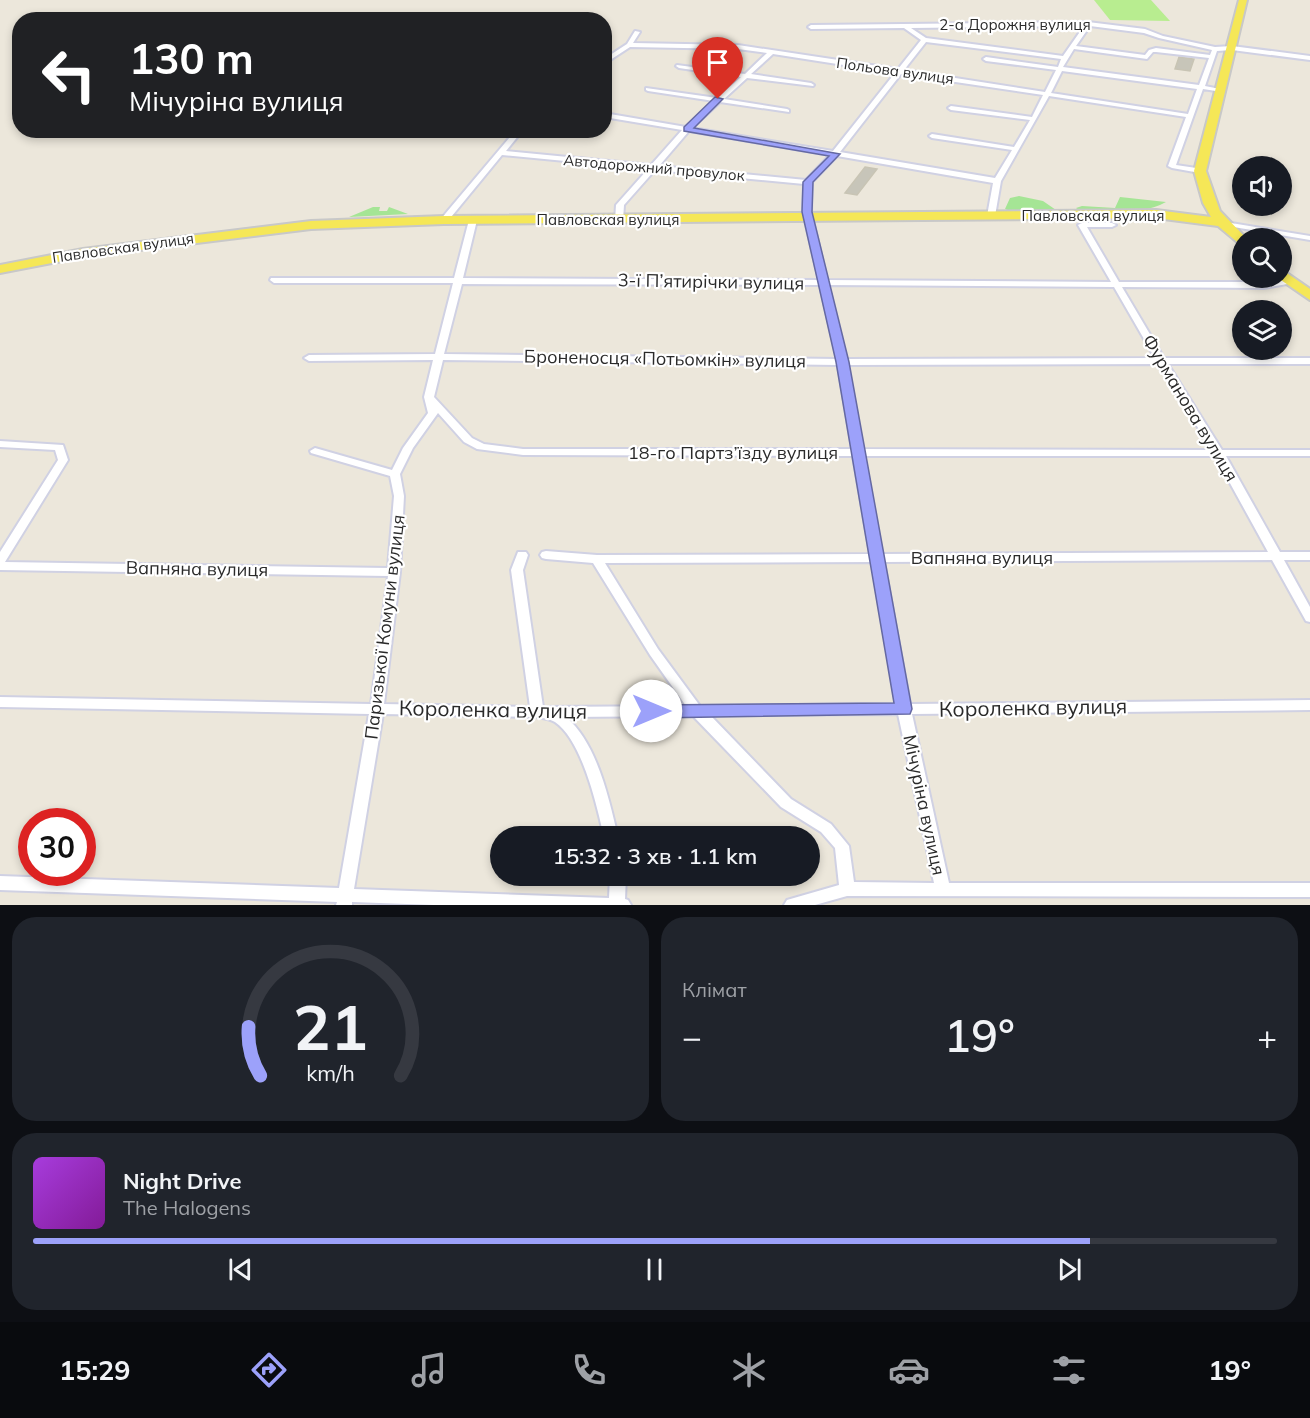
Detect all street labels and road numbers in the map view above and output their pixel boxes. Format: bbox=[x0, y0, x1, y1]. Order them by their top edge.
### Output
street label: 2-а Дорожня вулиця bbox=[939, 15, 1091, 34]
street label: Польова вулиця bbox=[835, 53, 955, 88]
street label: Автодорожний провулок bbox=[563, 150, 746, 185]
street label: Павловская вулиця bbox=[1022, 206, 1165, 225]
street label: Павловская вулиця bbox=[537, 210, 680, 229]
street label: Павловская вулиця bbox=[51, 228, 195, 267]
street label: 3-ї П’ятирічки вулиця bbox=[618, 268, 804, 295]
street label: Фурманова вулиця bbox=[1137, 330, 1243, 486]
street label: Броненосця «Потьомкін» вулиця bbox=[524, 345, 806, 372]
street label: 18-го Партз’їзду вулиця bbox=[628, 441, 838, 464]
street label: Паризької Комуни вулиця bbox=[359, 513, 410, 741]
street label: Вапняна вулиця bbox=[911, 546, 1053, 569]
street label: Вапняна вулиця bbox=[126, 556, 268, 581]
street label: Короленка вулиця bbox=[939, 692, 1127, 722]
street label: Короленка вулиця bbox=[399, 694, 587, 724]
street label: Мічуріна вулиця bbox=[898, 733, 951, 877]

